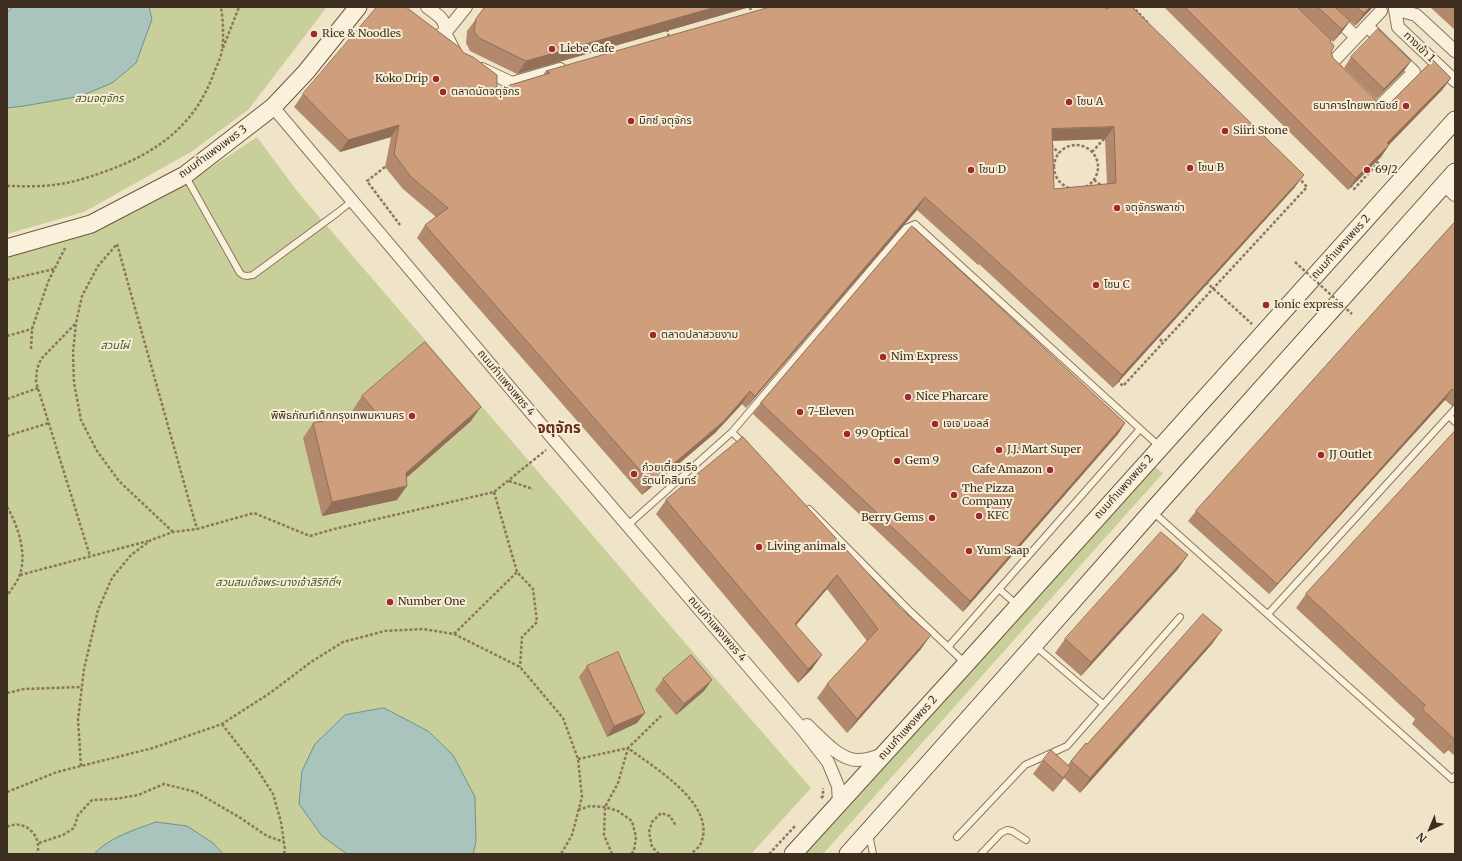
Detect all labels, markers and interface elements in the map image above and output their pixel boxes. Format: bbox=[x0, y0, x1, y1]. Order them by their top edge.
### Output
place label: Rice & Noodles bbox=[322, 27, 401, 41]
marker: Rice & Noodles bbox=[309, 29, 319, 39]
street label: ทางเข้า 1 bbox=[1401, 29, 1437, 65]
place label: Liebe Cafe bbox=[560, 42, 614, 56]
marker: Liebe Cafe bbox=[547, 44, 557, 54]
place label: Koko Drip bbox=[375, 72, 428, 86]
marker: Koko Drip bbox=[431, 74, 441, 84]
place label: ตลาดนัดจตุจักร bbox=[451, 85, 520, 99]
marker: ตลาดนัดจตุจักร bbox=[438, 87, 448, 97]
park label: สวนจตุจักร bbox=[74, 92, 124, 106]
place label: โซน A bbox=[1077, 95, 1103, 109]
marker: โซน A bbox=[1064, 97, 1074, 107]
place label: ธนาคารไทยพาณิชย์ bbox=[1313, 99, 1398, 113]
marker: ธนาคารไทยพาณิชย์ bbox=[1401, 101, 1411, 111]
place label: มิกซ์ จตุจักร bbox=[639, 114, 692, 128]
marker: มิกซ์ จตุจักร bbox=[626, 116, 636, 126]
street label: ถนนกำแพงเพชร 3 bbox=[176, 123, 250, 181]
place label: Siiri Stone bbox=[1233, 124, 1288, 138]
marker: Siiri Stone bbox=[1220, 126, 1230, 136]
place label: โซน B bbox=[1198, 161, 1224, 175]
place label: โซน D bbox=[979, 163, 1006, 177]
marker: โซน B bbox=[1185, 163, 1195, 173]
place label: 69/2 bbox=[1375, 163, 1398, 177]
marker: โซน D bbox=[966, 165, 976, 175]
marker: 69/2 bbox=[1362, 165, 1372, 175]
place label: จตุจักรพลาซ่า bbox=[1125, 201, 1185, 215]
marker: จตุจักรพลาซ่า bbox=[1112, 203, 1122, 213]
street label: ถนนกำแพงเพชร 2 bbox=[1309, 212, 1373, 282]
place label: โซน C bbox=[1104, 278, 1130, 292]
marker: โซน C bbox=[1091, 280, 1101, 290]
place label: Ionic express bbox=[1274, 298, 1344, 312]
marker: Ionic express bbox=[1261, 300, 1271, 310]
place label: ตลาดปลาสวยงาม bbox=[661, 328, 738, 342]
marker: ตลาดปลาสวยงาม bbox=[648, 330, 658, 340]
park label: สวนไผ่ bbox=[101, 339, 129, 353]
street label: ถนนกำแพงเพชร 4 bbox=[475, 347, 537, 419]
place label: Nim Express bbox=[891, 350, 958, 364]
marker: Nim Express bbox=[878, 352, 888, 362]
place label: Nice Pharcare bbox=[916, 390, 988, 404]
marker: Nice Pharcare bbox=[903, 392, 913, 402]
place label: 7-Eleven bbox=[808, 405, 854, 419]
marker: 7-Eleven bbox=[795, 407, 805, 417]
place label: พิพิธภัณฑ์เด็กกรุงเทพมหานคร bbox=[271, 409, 404, 423]
marker: พิพิธภัณฑ์เด็กกรุงเทพมหานคร bbox=[407, 411, 417, 421]
place label: เจเจ มอลล์ bbox=[943, 417, 989, 431]
marker: เจเจ มอลล์ bbox=[930, 419, 940, 429]
district label: จตุจักร bbox=[537, 420, 581, 438]
place label: 99 Optical bbox=[855, 427, 909, 441]
marker: 99 Optical bbox=[842, 429, 852, 439]
place label: J.J. Mart Super bbox=[1007, 443, 1081, 457]
marker: J.J. Mart Super bbox=[994, 445, 1004, 455]
place label: JJ Outlet bbox=[1329, 448, 1372, 462]
marker: JJ Outlet bbox=[1316, 450, 1326, 460]
street label: ถนนกำแพงเพชร 2 bbox=[1092, 452, 1156, 522]
place label: Gem 9 bbox=[905, 454, 939, 468]
marker: Gem 9 bbox=[892, 456, 902, 466]
place label: ก๋วยเตี๋ยวเรือ รัตนโกสินทร์ bbox=[642, 461, 697, 487]
place label: Cafe Amazon bbox=[972, 463, 1042, 477]
marker: Cafe Amazon bbox=[1045, 465, 1055, 475]
marker: ก๋วยเตี๋ยวเรือ รัตนโกสินทร์ bbox=[629, 469, 639, 479]
place label: The Pizza Company bbox=[962, 482, 1014, 508]
marker: The Pizza Company bbox=[949, 490, 959, 500]
place label: KFC bbox=[987, 509, 1009, 523]
place label: Berry Gems bbox=[861, 511, 924, 525]
marker: KFC bbox=[974, 511, 984, 521]
marker: Berry Gems bbox=[927, 513, 937, 523]
place label: Living animals bbox=[767, 540, 846, 554]
marker: Living animals bbox=[754, 542, 764, 552]
place label: Yum Saap bbox=[977, 544, 1029, 558]
marker: Yum Saap bbox=[964, 546, 974, 556]
park label: สวนสมเด็จพระนางเจ้าสิริกิติ์ฯ bbox=[215, 576, 341, 590]
street label: ถนนกำแพงเพชร 4 bbox=[685, 594, 749, 664]
place label: Number One bbox=[398, 595, 465, 609]
marker: Number One bbox=[385, 597, 395, 607]
street label: ถนนกำแพงเพชร 2 bbox=[876, 693, 940, 763]
north arrow bbox=[1410, 809, 1450, 849]
text: N bbox=[1414, 830, 1430, 846]

